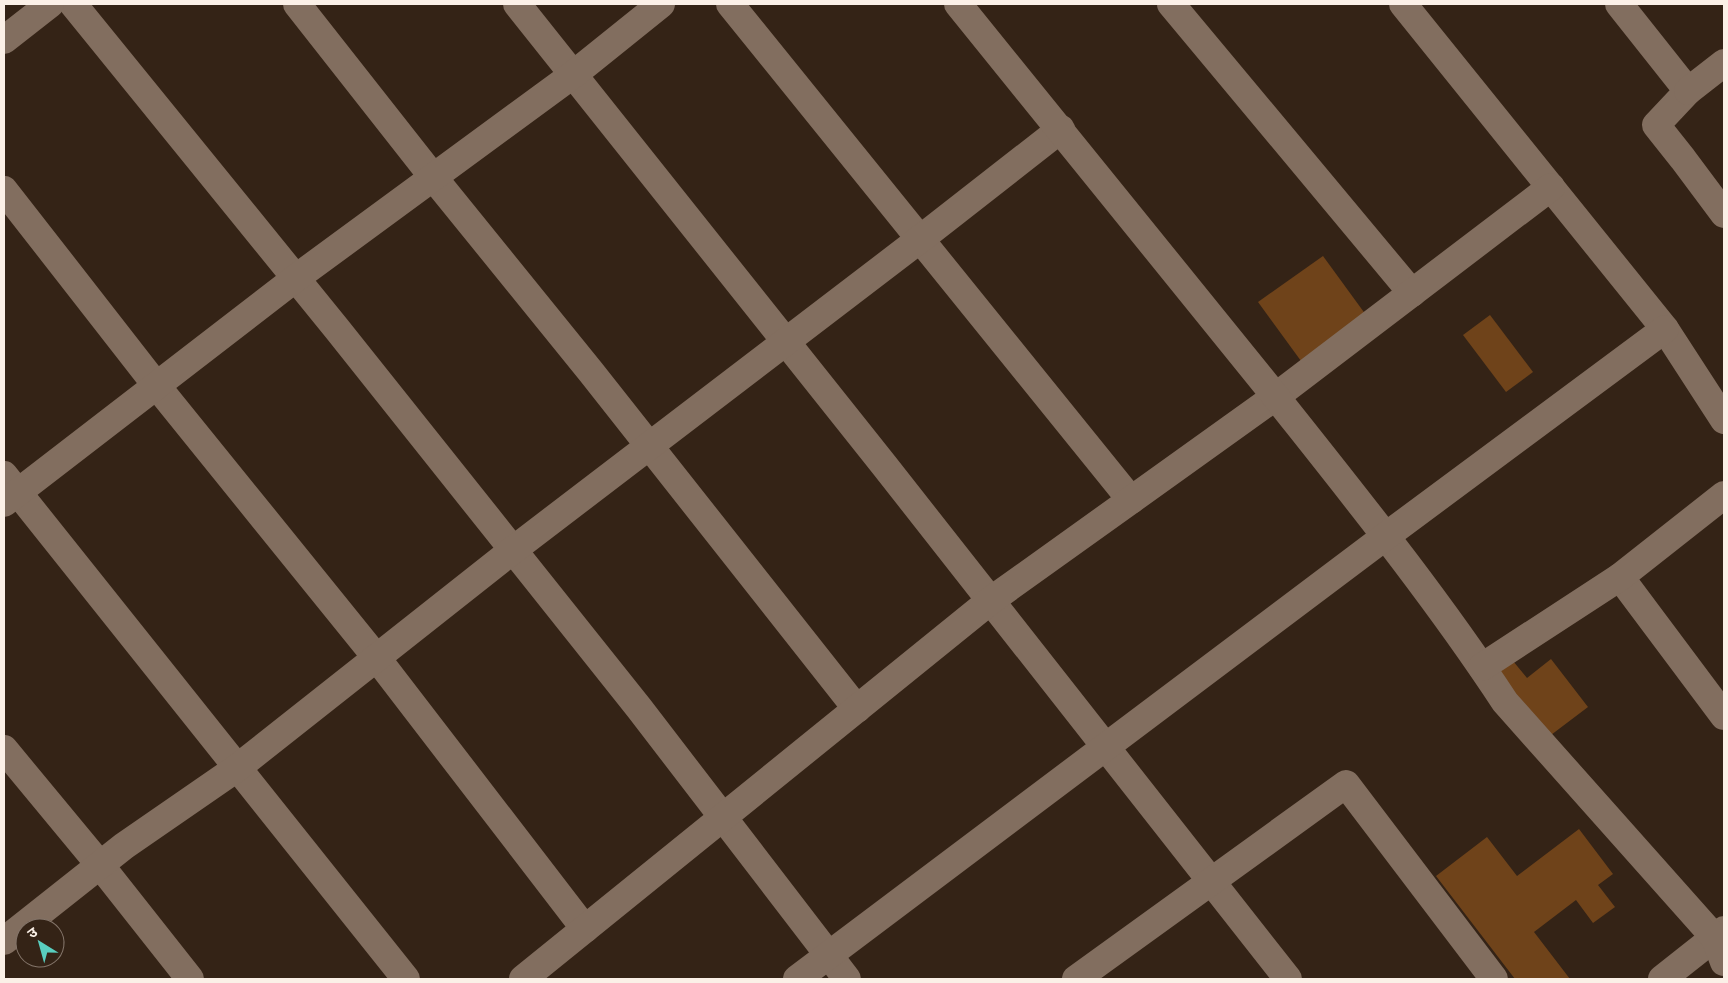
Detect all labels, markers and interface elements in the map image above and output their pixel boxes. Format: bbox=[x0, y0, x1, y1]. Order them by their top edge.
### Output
north arrow bbox=[15, 918, 65, 968]
text: उ bbox=[24, 923, 42, 942]

